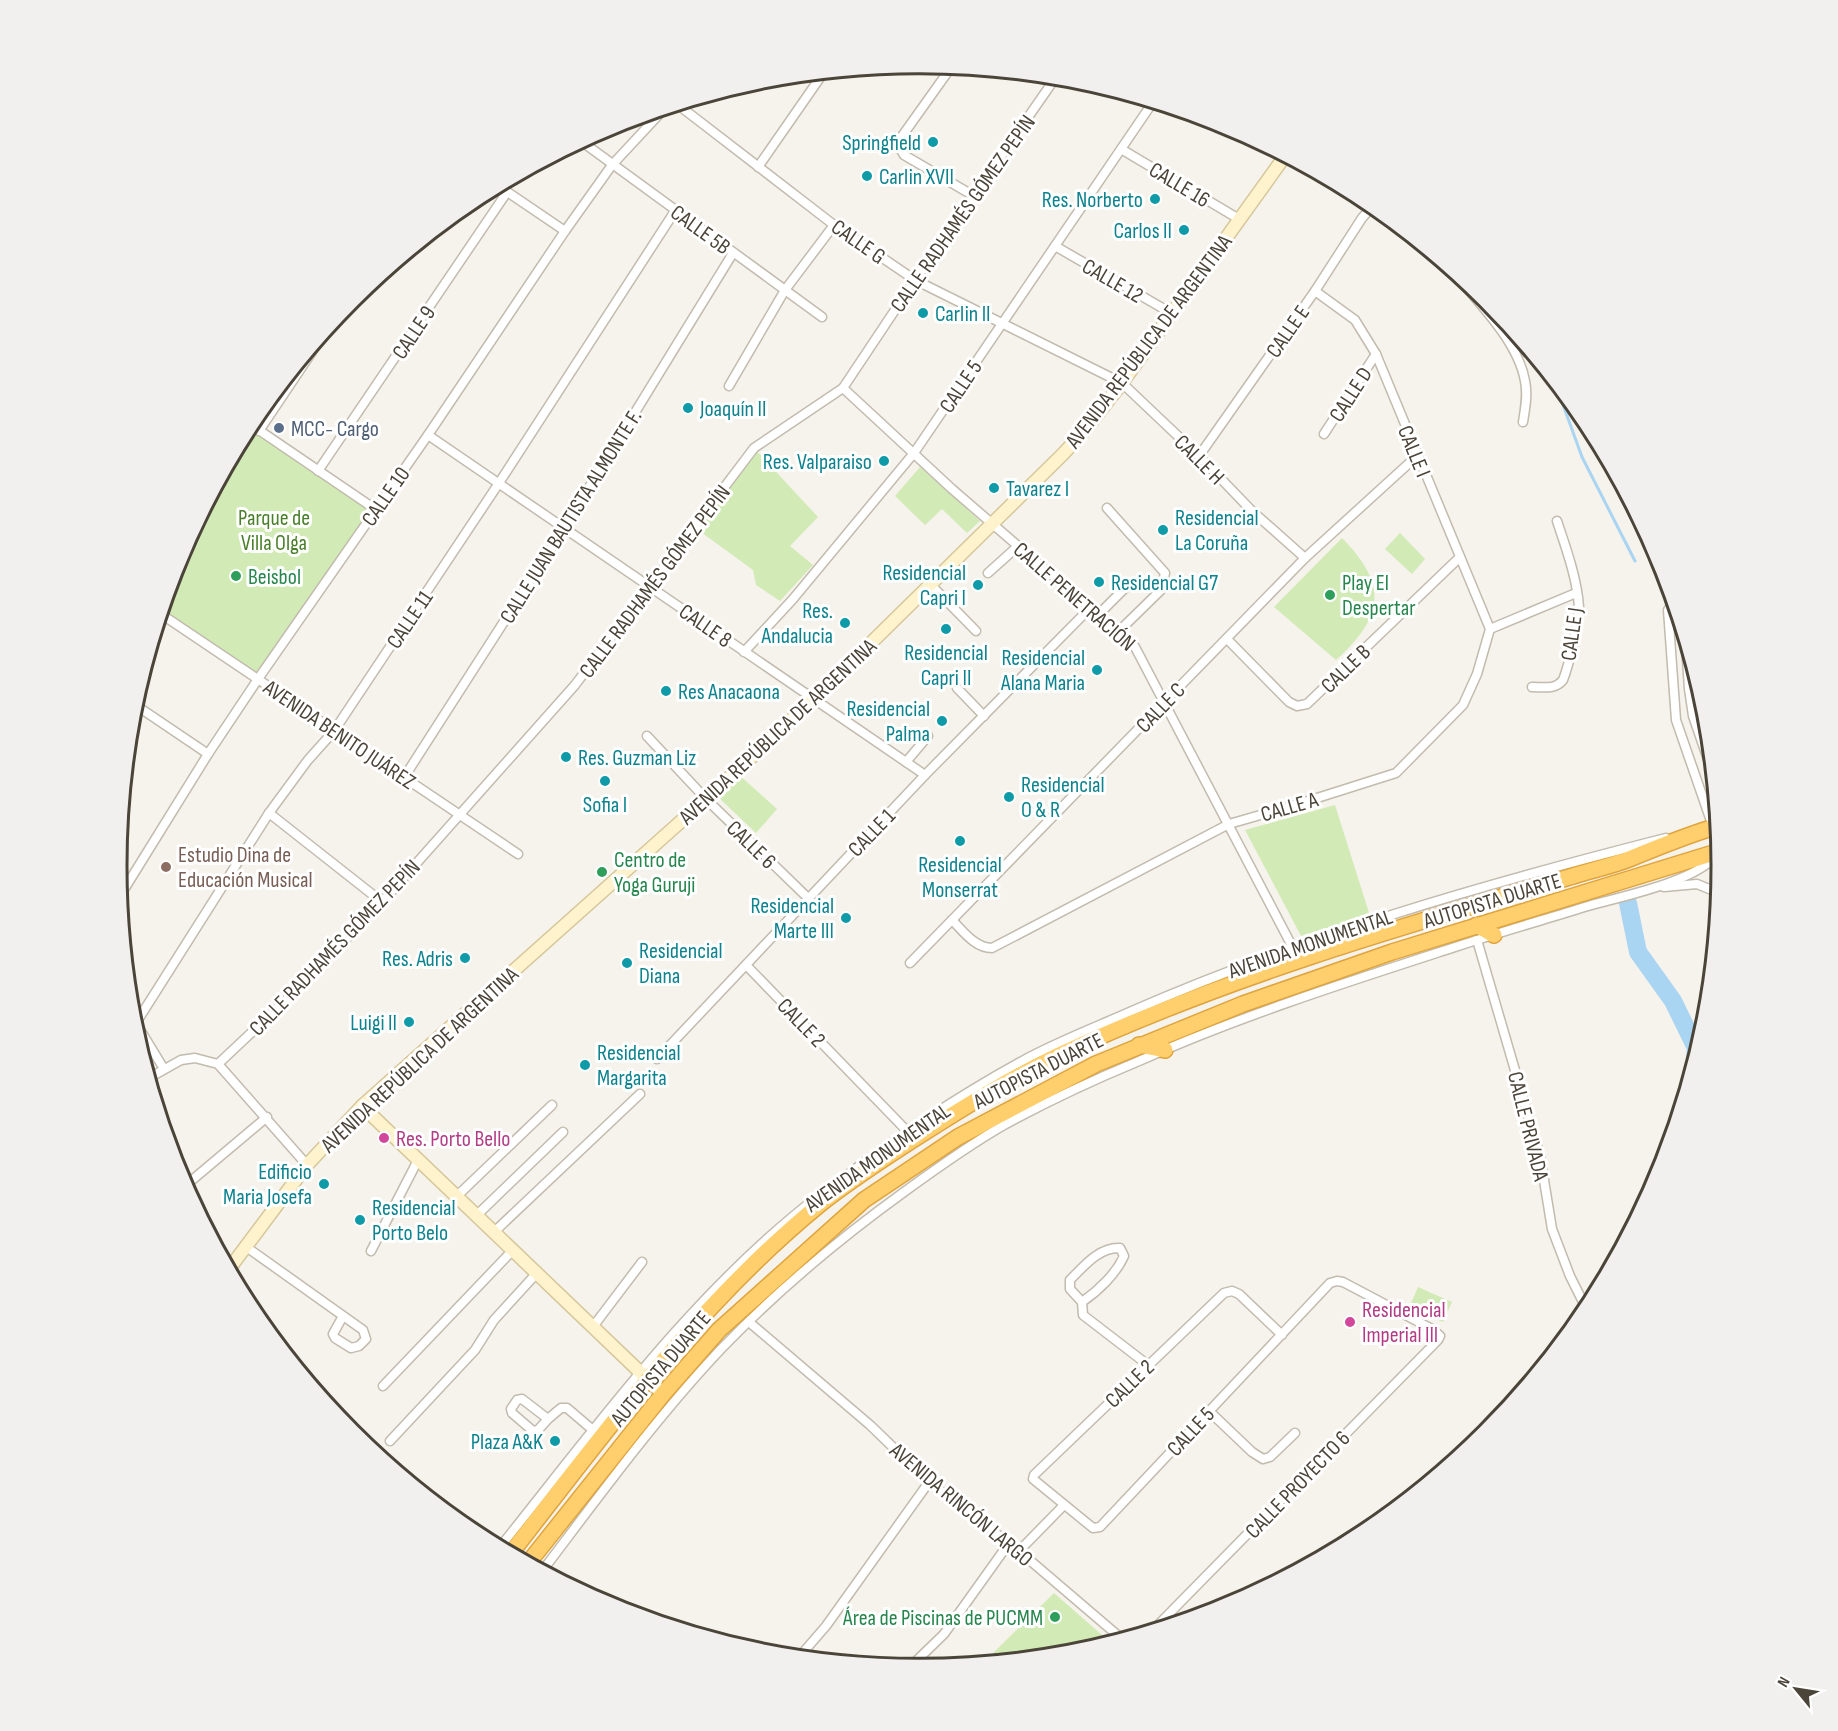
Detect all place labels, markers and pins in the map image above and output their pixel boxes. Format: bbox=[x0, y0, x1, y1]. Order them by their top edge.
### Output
place label: Springfield bbox=[842, 130, 921, 157]
marker: Springfield bbox=[926, 135, 940, 149]
place label: Carlin XVII bbox=[879, 164, 954, 191]
marker: Carlin XVII bbox=[860, 169, 874, 183]
place label: Res. Norberto bbox=[1042, 187, 1143, 214]
marker: Res. Norberto bbox=[1148, 192, 1162, 206]
place label: Carlos II bbox=[1113, 218, 1172, 245]
marker: Carlos II bbox=[1177, 223, 1191, 237]
place label: Carlin II bbox=[935, 301, 991, 328]
marker: Carlin II bbox=[916, 306, 930, 320]
place label: Joaquín II bbox=[699, 396, 766, 423]
marker: Joaquín II bbox=[681, 401, 695, 415]
place label: MCC- Cargo bbox=[291, 416, 379, 443]
marker: MCC- Cargo bbox=[272, 421, 286, 435]
place label: Res. Valparaiso bbox=[763, 449, 872, 476]
marker: Res. Valparaiso bbox=[877, 454, 891, 468]
place label: Tavarez I bbox=[1006, 476, 1069, 503]
marker: Tavarez I bbox=[987, 481, 1001, 495]
place label: Residencial La Coruña bbox=[1175, 505, 1259, 557]
marker: Residencial La Coruña bbox=[1156, 523, 1170, 537]
place label: Residencial Capri I bbox=[882, 560, 966, 612]
place label: Beisbol bbox=[248, 564, 301, 591]
marker: Beisbol bbox=[229, 569, 243, 583]
place label: Residencial G7 bbox=[1111, 570, 1218, 597]
place label: Play El Despertar bbox=[1342, 570, 1415, 622]
marker: Residencial G7 bbox=[1092, 575, 1106, 589]
marker: Residencial Capri I bbox=[971, 578, 985, 592]
marker: Play El Despertar bbox=[1323, 588, 1337, 602]
place label: Res. Andalucia bbox=[760, 598, 833, 650]
marker: Res. Andalucia bbox=[838, 616, 852, 630]
marker: Residencial Capri II bbox=[939, 622, 953, 636]
place label: Residencial Capri II bbox=[904, 640, 988, 692]
place label: Residencial Alana Maria bbox=[1000, 645, 1085, 697]
marker: Residencial Alana Maria bbox=[1090, 663, 1104, 677]
place label: Res Anacaona bbox=[678, 679, 780, 706]
marker: Res Anacaona bbox=[659, 684, 673, 698]
place label: Residencial Palma bbox=[846, 696, 930, 748]
marker: Residencial Palma bbox=[935, 714, 949, 728]
place label: Res. Guzman Liz bbox=[578, 745, 696, 772]
marker: Res. Guzman Liz bbox=[559, 750, 573, 764]
place label: Residencial O & R bbox=[1021, 772, 1105, 824]
marker: Sofia I bbox=[598, 774, 612, 788]
marker: Residencial O & R bbox=[1002, 790, 1016, 804]
place label: Sofia I bbox=[583, 792, 627, 819]
marker: Residencial Monserrat bbox=[953, 834, 967, 848]
place label: Estudio Dina de Educación Musical bbox=[178, 842, 313, 894]
place label: Centro de Yoga Guruji bbox=[614, 847, 695, 899]
place label: Residencial Monserrat bbox=[918, 852, 1002, 904]
marker: Estudio Dina de Educación Musical bbox=[159, 860, 173, 874]
marker: Centro de Yoga Guruji bbox=[595, 865, 609, 879]
place label: Residencial Marte III bbox=[750, 893, 834, 945]
marker: Residencial Marte III bbox=[839, 911, 853, 925]
place label: Residencial Diana bbox=[639, 938, 723, 990]
place label: Res. Adris bbox=[382, 946, 453, 973]
marker: Res. Adris bbox=[458, 951, 472, 965]
marker: Residencial Diana bbox=[620, 956, 634, 970]
place label: Luigi II bbox=[350, 1010, 397, 1037]
marker: Luigi II bbox=[402, 1015, 416, 1029]
place label: Residencial Margarita bbox=[597, 1040, 681, 1092]
marker: Residencial Margarita bbox=[578, 1058, 592, 1072]
place label: Res. Porto Bello bbox=[396, 1126, 510, 1153]
marker: Res. Porto Bello bbox=[377, 1131, 391, 1145]
place label: Edificio Maria Josefa bbox=[223, 1159, 312, 1211]
marker: Edificio Maria Josefa bbox=[317, 1177, 331, 1191]
place label: Residencial Porto Belo bbox=[372, 1195, 456, 1247]
marker: Residencial Porto Belo bbox=[353, 1213, 367, 1227]
place label: Residencial Imperial III bbox=[1362, 1297, 1446, 1349]
marker: Residencial Imperial III bbox=[1343, 1315, 1357, 1329]
place label: Plaza A&K bbox=[471, 1429, 543, 1456]
marker: Plaza A&K bbox=[548, 1434, 562, 1448]
place label: Área de Piscinas de PUCMM bbox=[842, 1605, 1043, 1632]
marker: Área de Piscinas de PUCMM bbox=[1048, 1610, 1062, 1624]

